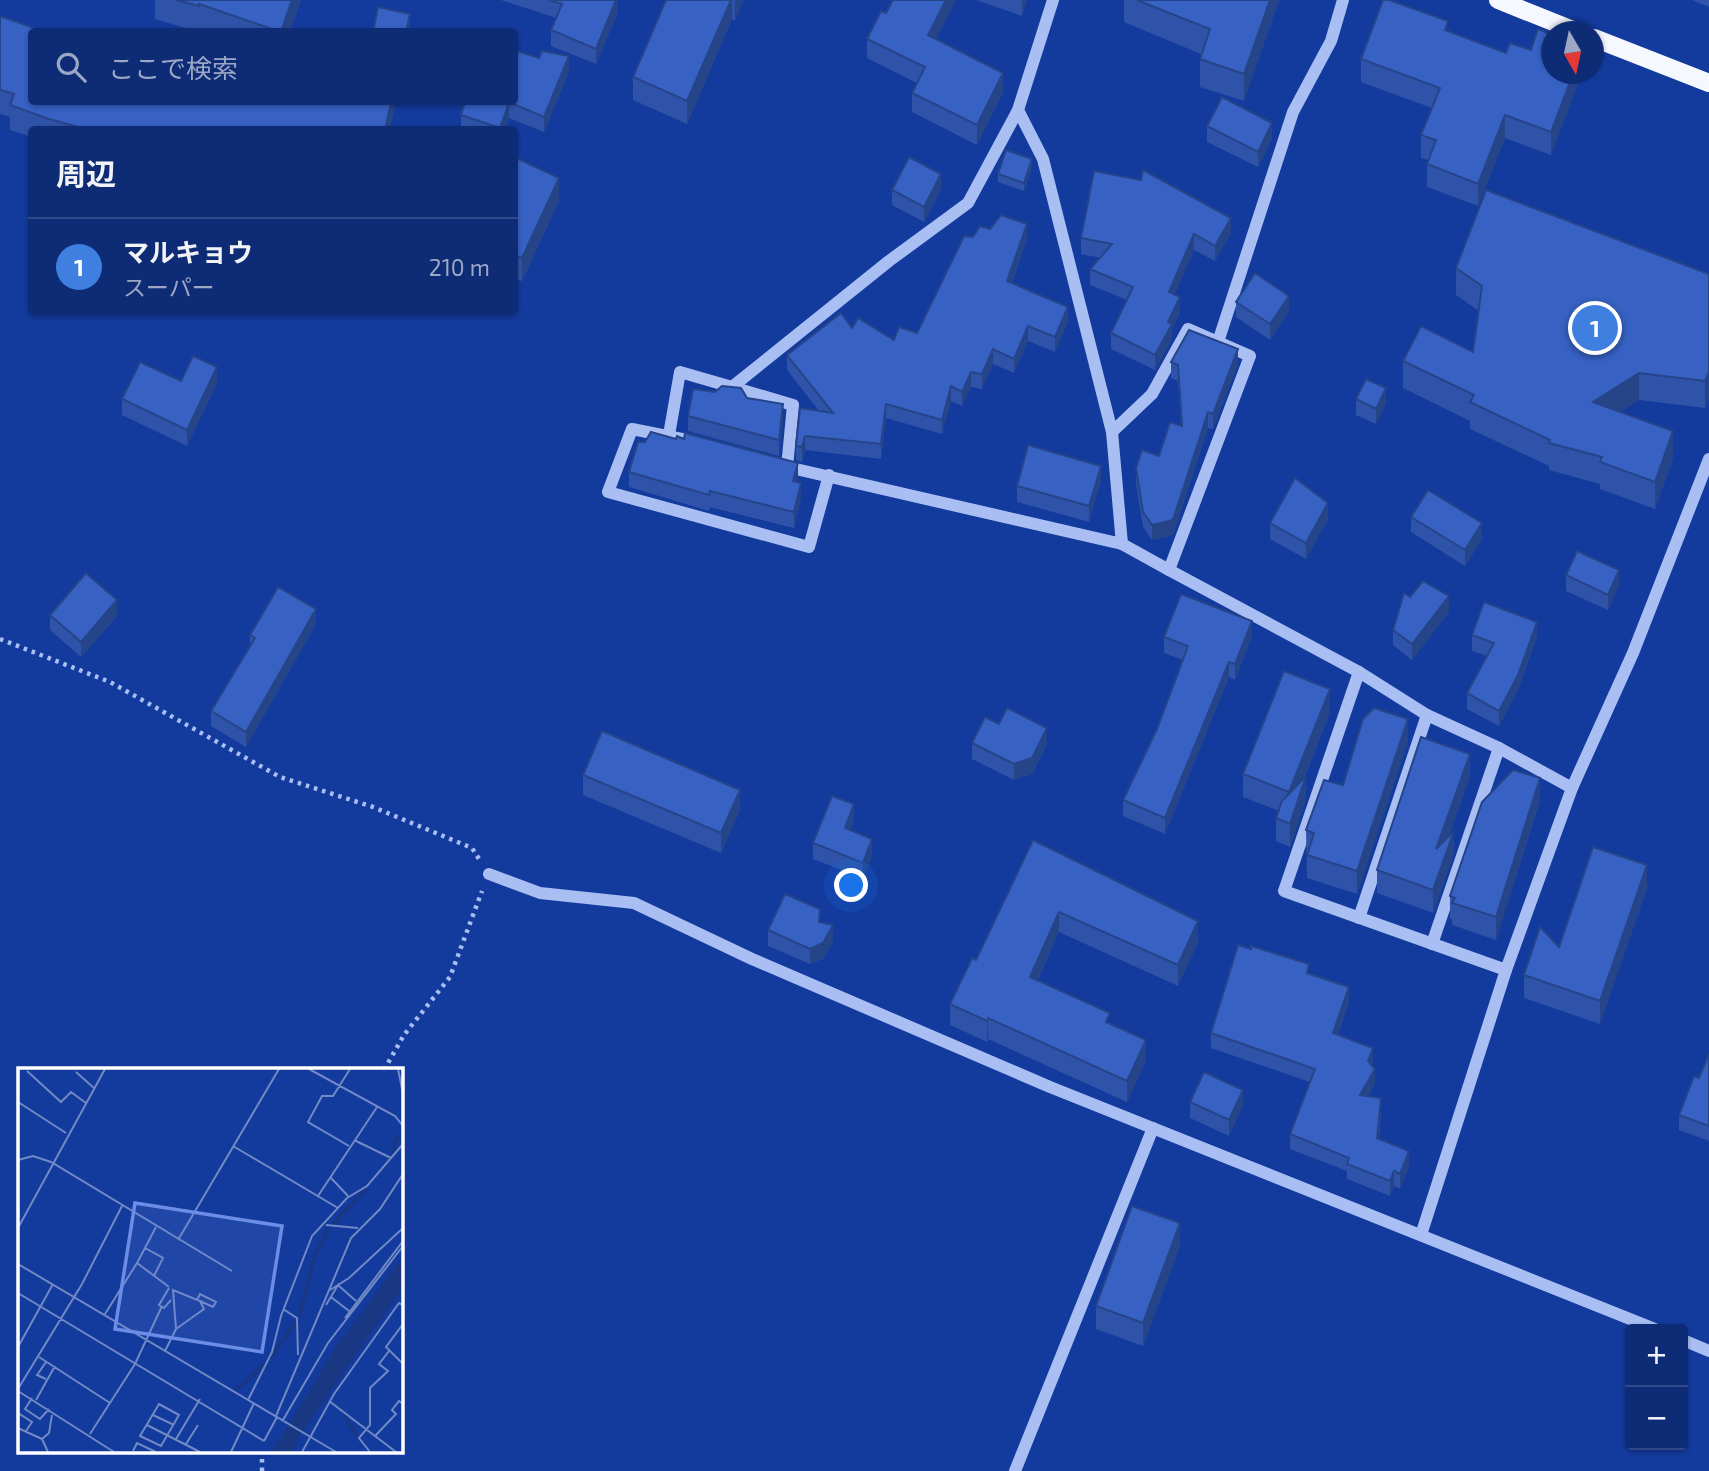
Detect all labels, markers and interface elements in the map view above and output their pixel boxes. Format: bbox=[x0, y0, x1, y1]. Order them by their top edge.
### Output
north arrow bbox=[1541, 21, 1604, 84]
search box bbox=[28, 28, 518, 105]
icon: search bbox=[52, 48, 90, 86]
text: ここで検索 bbox=[108, 52, 238, 83]
text: 周辺 bbox=[56, 155, 116, 191]
text: マルキョウ bbox=[123, 236, 253, 267]
text: 1 bbox=[74, 253, 84, 281]
text: 210 m bbox=[429, 253, 490, 281]
text: スーパー bbox=[123, 273, 215, 301]
pin: 1 bbox=[1572, 302, 1618, 354]
your location bbox=[834, 868, 868, 902]
inset map bbox=[18, 1068, 402, 1454]
map controls bbox=[1625, 1324, 1688, 1450]
button: + bbox=[1625, 1324, 1688, 1387]
button: − bbox=[1625, 1387, 1688, 1450]

